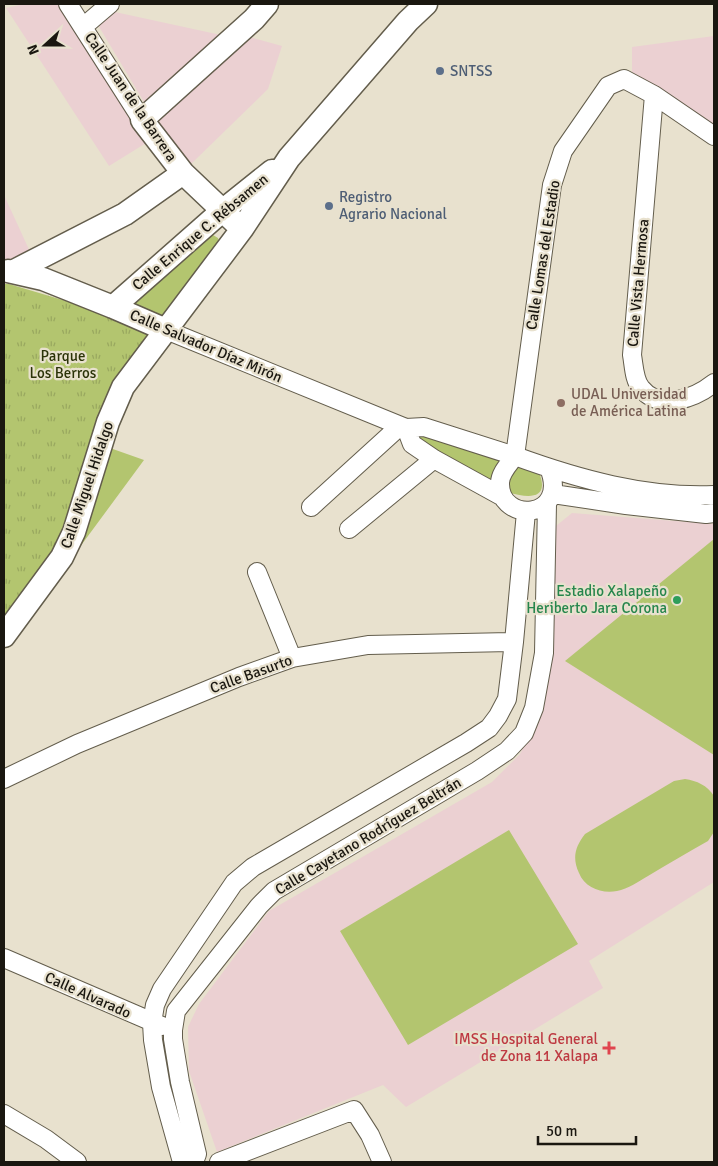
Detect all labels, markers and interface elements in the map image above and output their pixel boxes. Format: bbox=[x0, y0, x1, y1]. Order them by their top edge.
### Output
north arrow bbox=[20, 20, 70, 70]
street label: Calle Juan de la Barrera bbox=[81, 29, 181, 165]
text: N bbox=[24, 42, 43, 57]
place label: SNTSS bbox=[450, 62, 493, 80]
marker: SNTSS bbox=[434, 65, 446, 77]
street label: Calle Enrique C. Rébsamen bbox=[128, 170, 272, 294]
street label: Calle Lomas del Estadio bbox=[522, 179, 564, 331]
place label: Registro Agrario Nacional bbox=[339, 188, 447, 223]
marker: Registro Agrario Nacional bbox=[323, 200, 335, 212]
street label: Calle Vista Hermosa bbox=[623, 218, 653, 348]
street label: Calle Salvador Díaz Mirón bbox=[127, 306, 285, 386]
park label: Parque Los Berros bbox=[30, 347, 97, 382]
place label: UDAL Universidad de América Latina bbox=[571, 385, 687, 420]
marker: UDAL Universidad de América Latina bbox=[555, 397, 567, 409]
street label: Calle Miguel Hidalgo bbox=[57, 419, 117, 551]
place label: Estadio Xalapeño Heriberto Jara Corona bbox=[526, 582, 667, 617]
marker: Estadio Xalapeño Heriberto Jara Corona bbox=[671, 594, 683, 606]
street label: Calle Basurto bbox=[207, 651, 295, 697]
street label: Calle Cayetano Rodríguez Beltrán bbox=[272, 773, 464, 899]
street label: Calle Alvarado bbox=[42, 968, 134, 1022]
place label: IMSS Hospital General de Zona 11 Xalapa bbox=[454, 1030, 598, 1065]
marker: IMSS Hospital General de Zona 11 Xalapa bbox=[602, 1041, 616, 1055]
scale bar bbox=[538, 1114, 636, 1146]
text: 50 m bbox=[546, 1122, 577, 1140]

